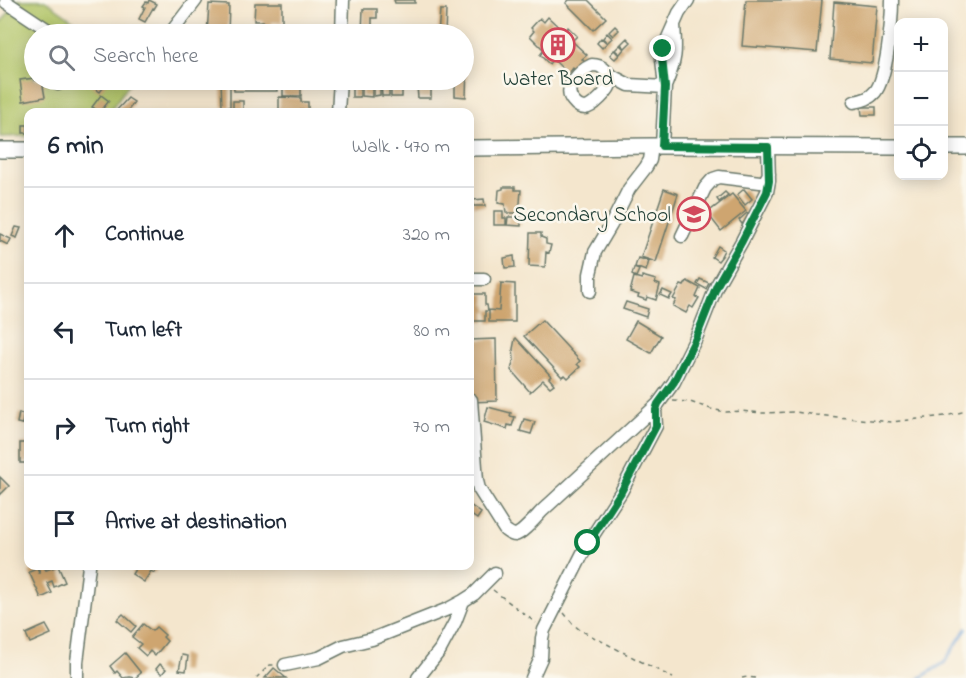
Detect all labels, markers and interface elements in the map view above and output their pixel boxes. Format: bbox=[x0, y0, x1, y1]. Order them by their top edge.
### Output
map controls bbox=[894, 18, 948, 180]
button: + bbox=[894, 18, 948, 72]
search box bbox=[24, 24, 474, 90]
building icon: Water Board bbox=[540, 27, 576, 63]
route end bbox=[649, 35, 675, 61]
icon: search bbox=[45, 41, 78, 74]
text: Search here bbox=[93, 41, 198, 73]
place label: Water Board bbox=[503, 65, 613, 95]
button: − bbox=[894, 72, 948, 126]
button: locate bbox=[894, 126, 948, 180]
text: 6 min bbox=[48, 128, 104, 166]
text: Walk · 470 m bbox=[352, 133, 450, 162]
school or university icon: Secondary School bbox=[676, 196, 712, 232]
place label: Secondary School bbox=[513, 201, 671, 233]
icon: ahead bbox=[48, 219, 81, 252]
text: Continue bbox=[105, 219, 184, 251]
text: 320 m bbox=[403, 221, 450, 250]
icon: left bbox=[48, 315, 81, 348]
text: Turn left bbox=[105, 315, 182, 347]
text: 80 m bbox=[413, 317, 450, 346]
icon: right bbox=[48, 411, 81, 444]
text: Turn right bbox=[105, 411, 190, 443]
text: 70 m bbox=[413, 413, 450, 442]
icon: arrive bbox=[48, 507, 81, 540]
text: Arrive at destination bbox=[105, 507, 287, 539]
route start bbox=[574, 529, 600, 555]

